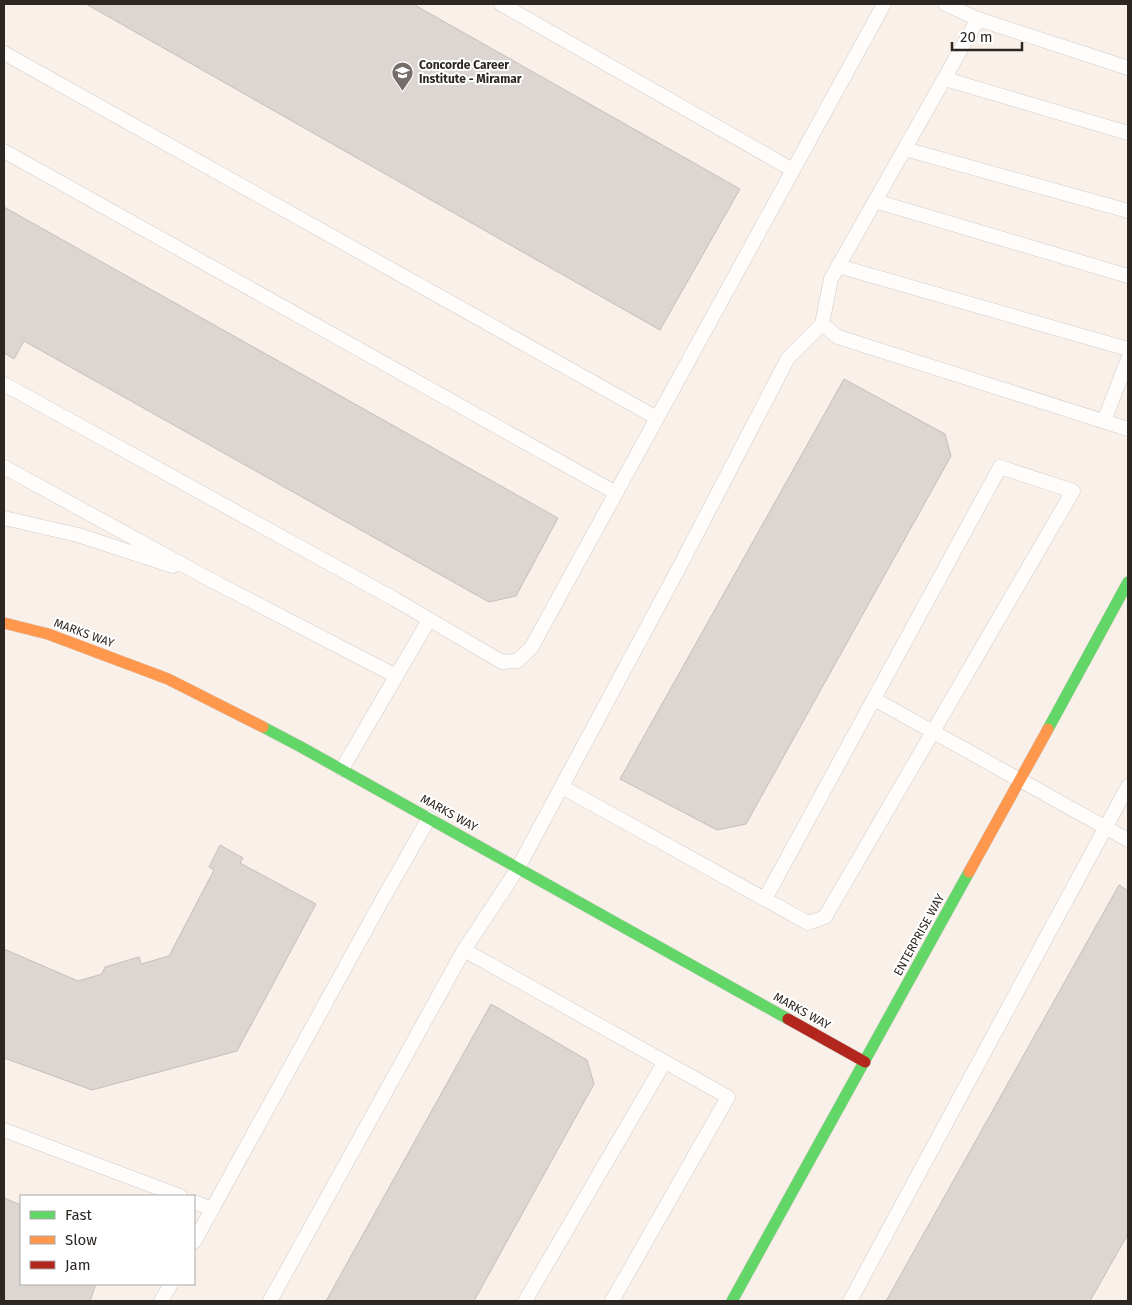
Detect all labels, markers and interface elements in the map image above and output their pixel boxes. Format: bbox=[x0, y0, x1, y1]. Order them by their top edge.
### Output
scale bar bbox=[952, 20, 1022, 52]
text: 20 m bbox=[960, 28, 993, 46]
place label: Concorde Career Institute - Miramar bbox=[419, 58, 522, 86]
school or university icon: Concorde Career Institute - Miramar bbox=[391, 60, 415, 91]
street label: MARKS WAY bbox=[52, 616, 116, 650]
street label: MARKS WAY bbox=[418, 792, 480, 835]
street label: ENTERPRISE WAY bbox=[891, 891, 947, 978]
street label: MARKS WAY bbox=[771, 990, 833, 1033]
legend bbox=[20, 1195, 195, 1285]
text: Fast bbox=[65, 1206, 92, 1224]
text: Slow bbox=[65, 1231, 97, 1249]
text: Jam bbox=[65, 1256, 91, 1274]

